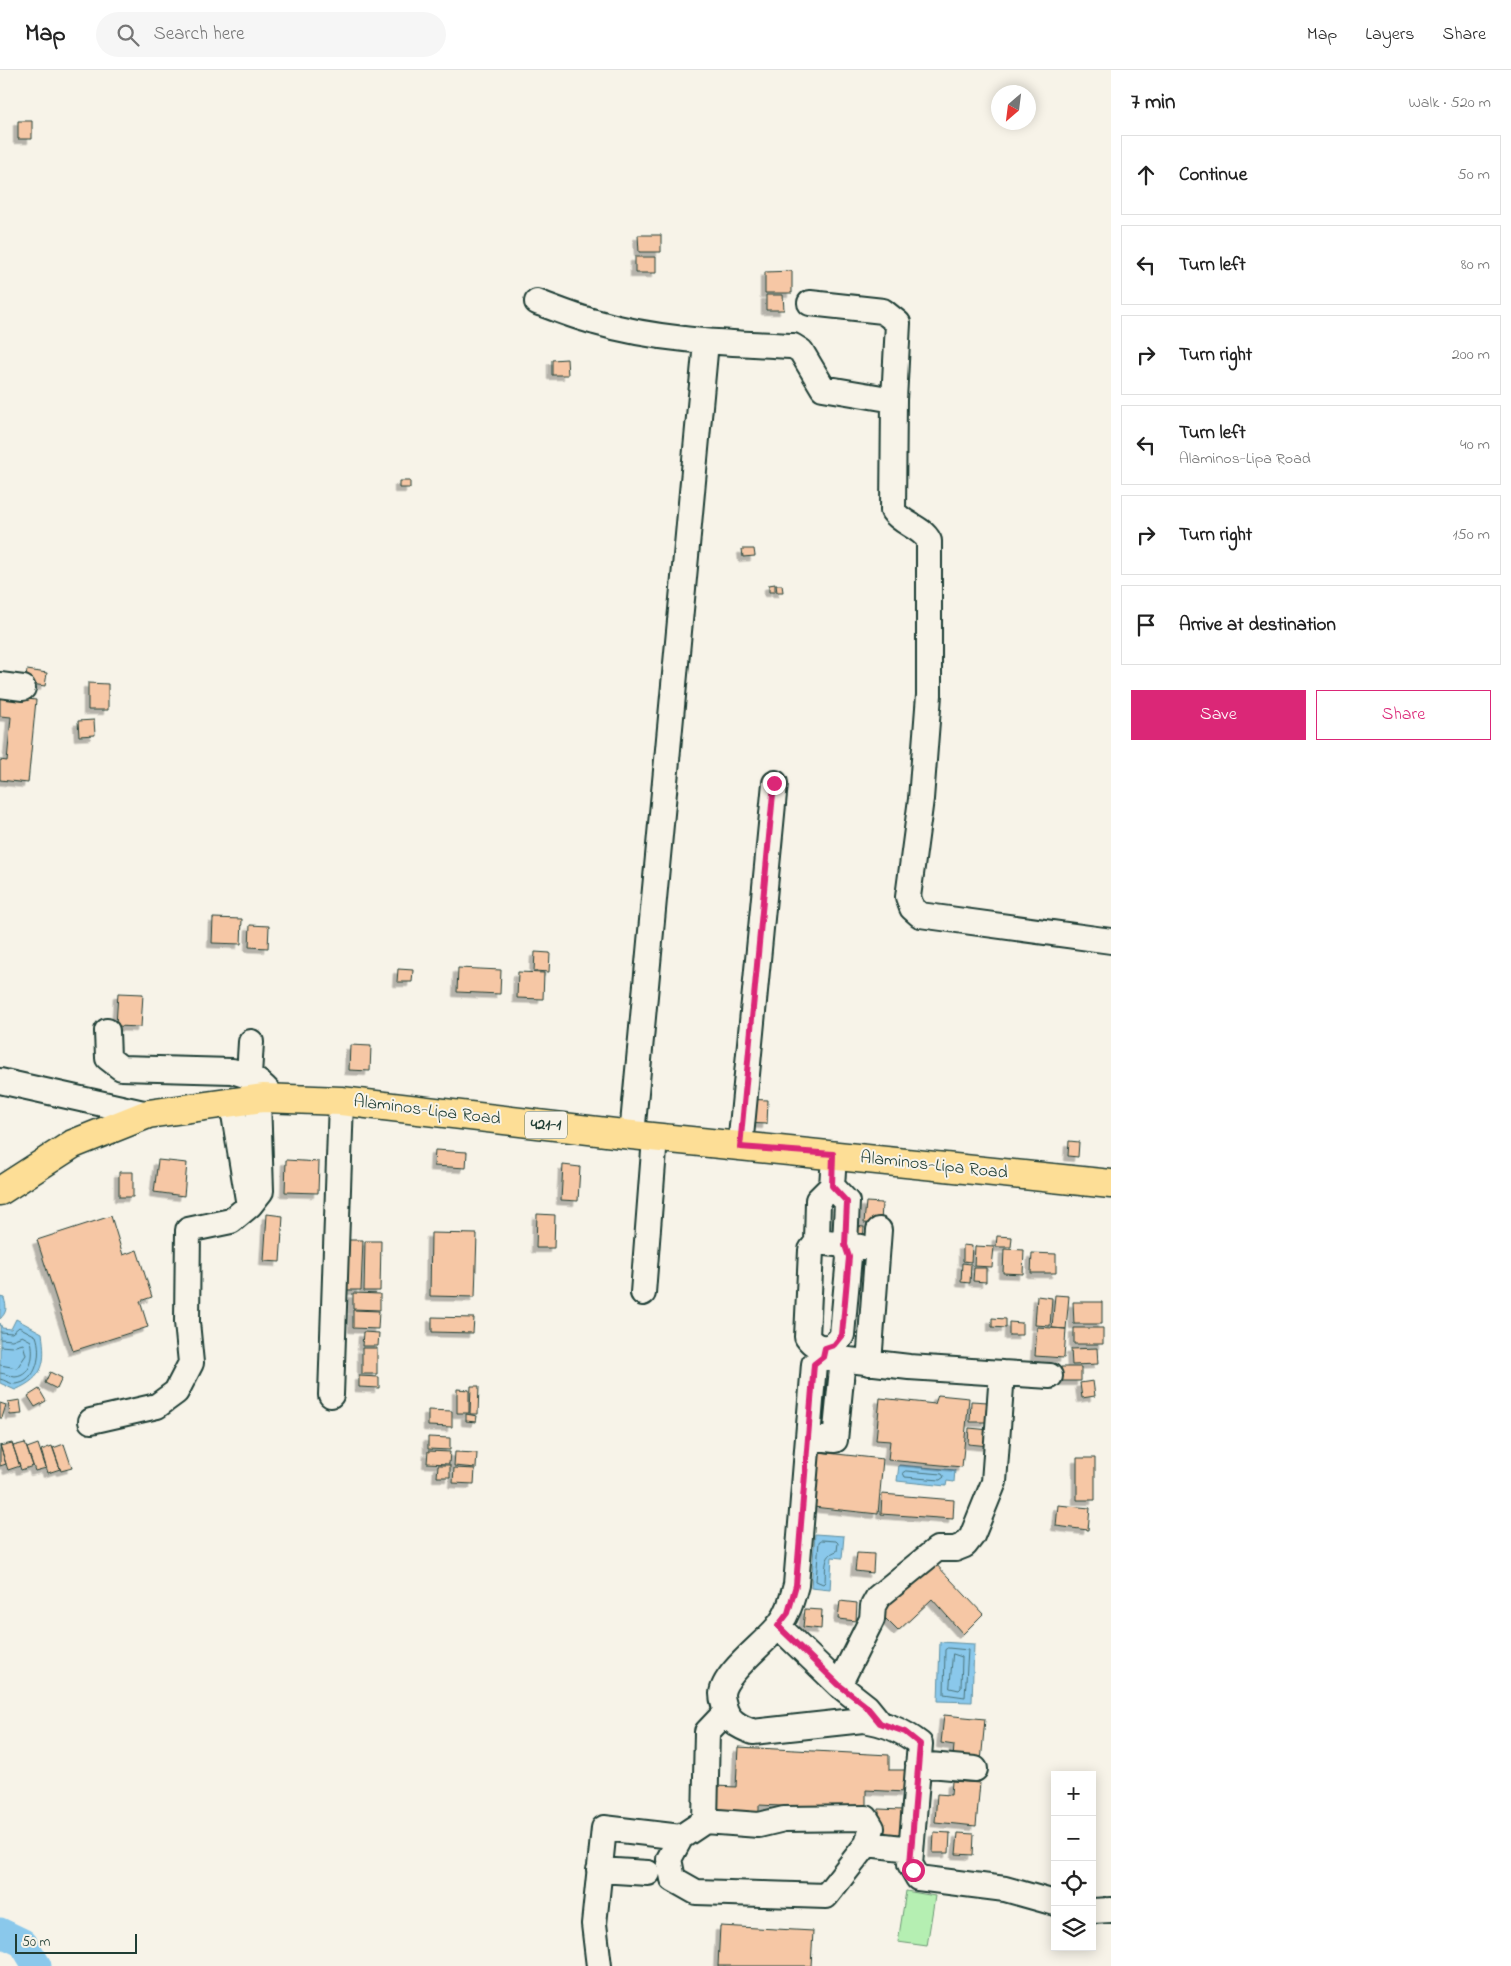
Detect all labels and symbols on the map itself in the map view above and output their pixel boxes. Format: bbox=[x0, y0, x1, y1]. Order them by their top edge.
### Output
north arrow bbox=[991, 85, 1036, 130]
route end bbox=[763, 772, 786, 795]
street label: Alaminos-Lipa Road bbox=[352, 1089, 502, 1133]
road number: 421-1 bbox=[525, 1112, 567, 1138]
street label: Alaminos-Lipa Road bbox=[859, 1145, 1009, 1187]
route start bbox=[902, 1859, 925, 1882]
scale bar bbox=[15, 1931, 138, 1954]

